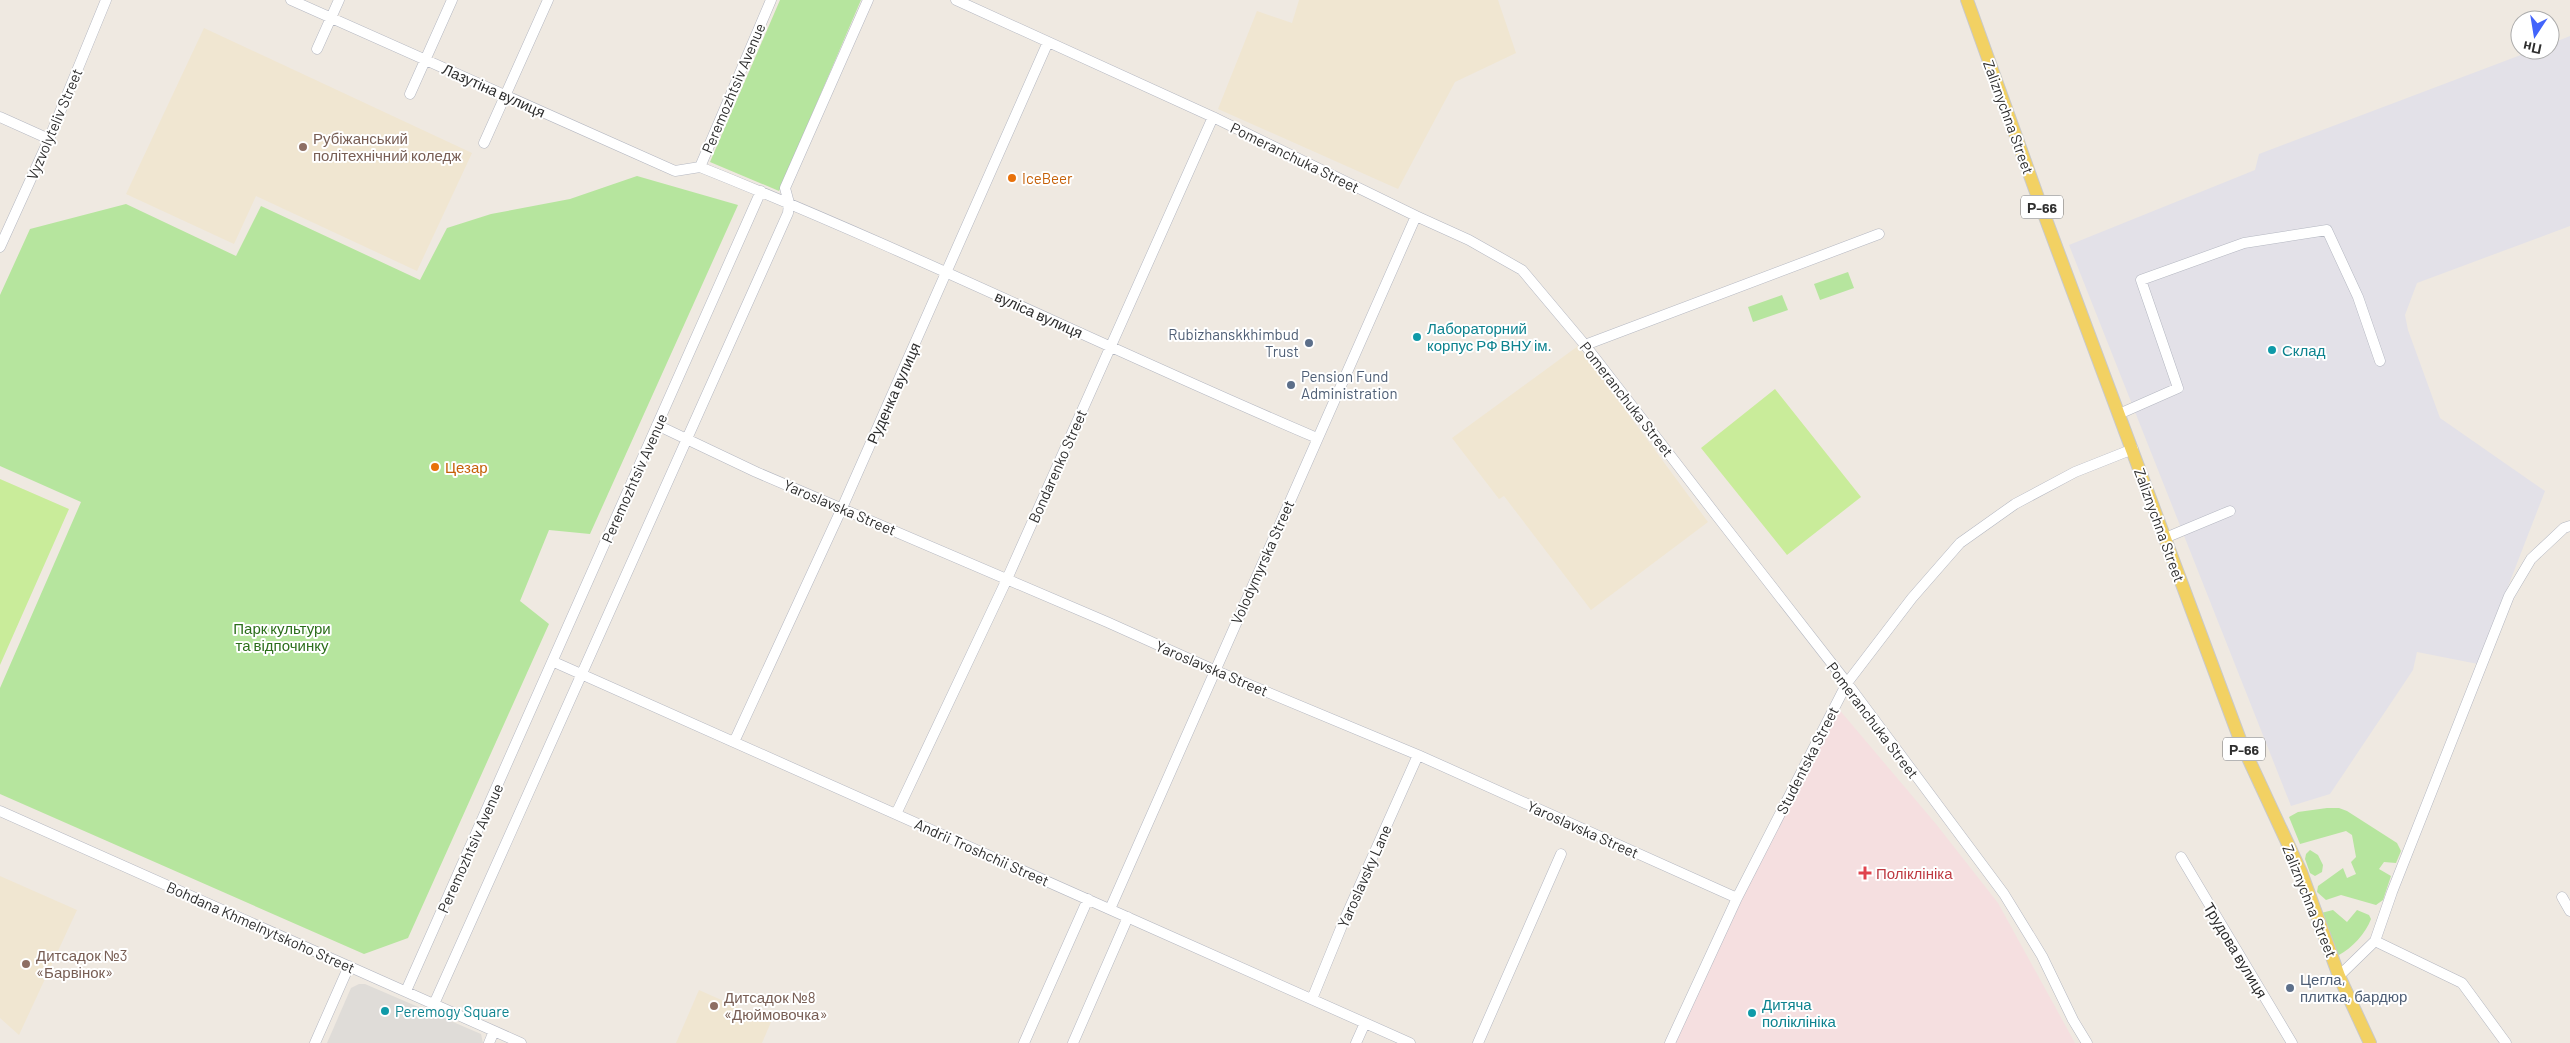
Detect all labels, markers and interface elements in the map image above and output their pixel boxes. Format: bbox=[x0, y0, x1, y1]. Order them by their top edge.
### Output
north arrow bbox=[2510, 10, 2560, 60]
street label: Peremozhtsiv Avenue bbox=[697, 20, 769, 156]
text: Пн bbox=[2521, 38, 2543, 58]
street label: Zaliznychna Street bbox=[1980, 58, 2038, 176]
street label: Лазутіна вулиця bbox=[440, 59, 548, 121]
street label: Vyzvolyteliv Street bbox=[22, 66, 86, 182]
street label: Pomeranchuka Street bbox=[1228, 118, 1362, 196]
place label: Рубіжанський політехнічний коледж bbox=[313, 129, 461, 164]
marker: Рубіжанський політехнічний коледж bbox=[297, 141, 309, 153]
place label: IceBeer bbox=[1022, 169, 1073, 187]
marker: IceBeer bbox=[1006, 172, 1018, 184]
road number: Р-66 bbox=[2021, 196, 2063, 218]
street label: вуліса вулиця bbox=[992, 287, 1086, 341]
place label: Лабораторний корпус РФ ВНУ ім. bbox=[1427, 319, 1552, 354]
place label: Rubizhanskkhimbud Trust bbox=[1168, 325, 1299, 360]
marker: Лабораторний корпус РФ ВНУ ім. bbox=[1411, 331, 1423, 343]
marker: Rubizhanskkhimbud Trust bbox=[1303, 337, 1315, 349]
street label: Pomeranchuka Street bbox=[1576, 338, 1678, 460]
street label: Руденка вулиця bbox=[863, 339, 923, 447]
place label: Склад bbox=[2282, 341, 2326, 359]
marker: Склад bbox=[2266, 344, 2278, 356]
place label: Pension Fund Administration bbox=[1301, 367, 1397, 402]
marker: Pension Fund Administration bbox=[1285, 379, 1297, 391]
street label: Bondarenko Street bbox=[1024, 407, 1090, 525]
street label: Peremozhtsiv Avenue bbox=[597, 411, 671, 545]
place label: Цезар bbox=[445, 458, 488, 476]
marker: Цезар bbox=[429, 461, 441, 473]
street label: Zaliznychna Street bbox=[2131, 466, 2189, 584]
street label: Yaroslavska Street bbox=[781, 475, 899, 539]
street label: Volodymyrska Street bbox=[1227, 497, 1297, 627]
park label: Парк культури та відпочинку bbox=[233, 619, 331, 654]
street label: Yaroslavska Street bbox=[1153, 636, 1271, 700]
street label: Pomeranchuka Street bbox=[1823, 658, 1923, 782]
street label: Studentska Street bbox=[1772, 703, 1842, 817]
road number: Р-66 bbox=[2223, 738, 2265, 761]
street label: Peremozhtsiv Avenue bbox=[433, 781, 507, 915]
street label: Yaroslavska Street bbox=[1524, 796, 1642, 862]
street label: Andrii Troshchii Street bbox=[912, 814, 1052, 890]
street label: Yaroslavsky Lane bbox=[1333, 822, 1395, 930]
street label: Zaliznychna Street bbox=[2279, 842, 2341, 960]
place label: Поліклініка bbox=[1876, 864, 1953, 882]
marker: Поліклініка bbox=[1858, 866, 1872, 880]
street label: Bohdana Khmelnytskoho Street bbox=[164, 877, 358, 977]
street label: Трудова вулиця bbox=[2200, 899, 2272, 1001]
place label: Дитсадок №3 «Барвінок» bbox=[36, 946, 128, 981]
marker: Дитсадок №3 «Барвінок» bbox=[20, 958, 32, 970]
place label: Цегла, плитка, бардюр bbox=[2300, 970, 2407, 1005]
marker: Цегла, плитка, бардюр bbox=[2284, 982, 2296, 994]
place label: Дитсадок №8 «Дюймовочка» bbox=[724, 988, 828, 1023]
place label: Дитяча поліклініка bbox=[1762, 995, 1837, 1030]
marker: Дитсадок №8 «Дюймовочка» bbox=[708, 1000, 720, 1012]
place label: Peremogy Square bbox=[395, 1002, 510, 1020]
marker: Peremogy Square bbox=[379, 1005, 391, 1017]
marker: Дитяча поліклініка bbox=[1746, 1007, 1758, 1019]

